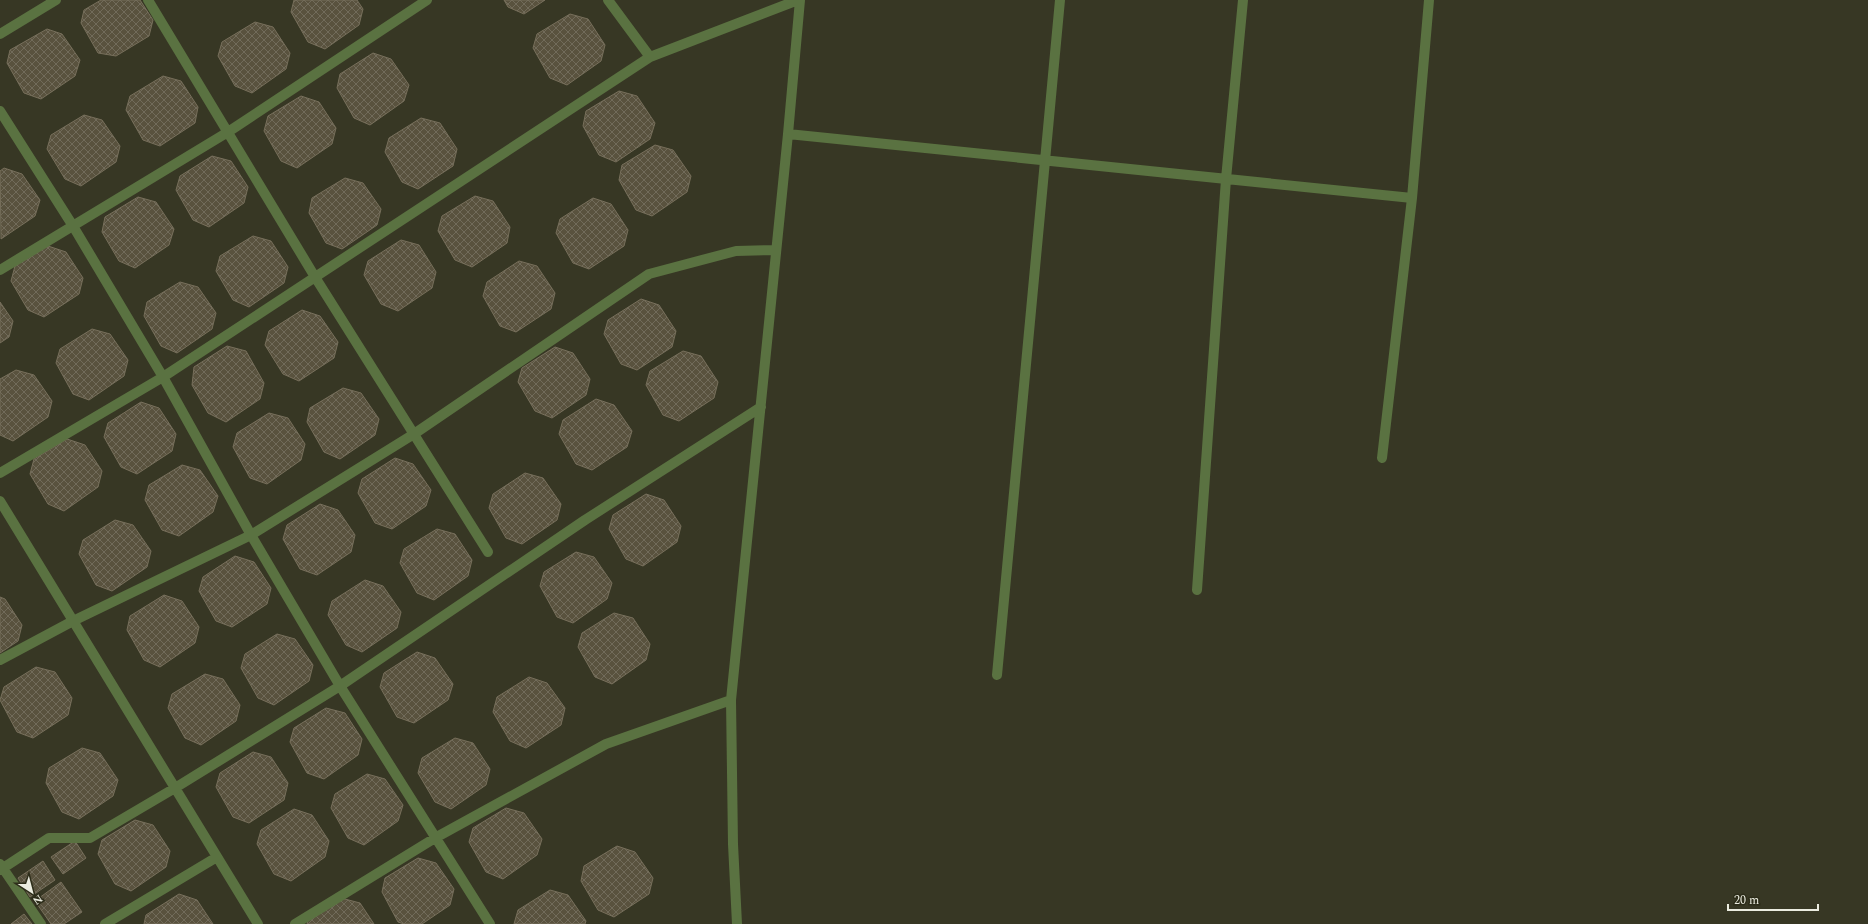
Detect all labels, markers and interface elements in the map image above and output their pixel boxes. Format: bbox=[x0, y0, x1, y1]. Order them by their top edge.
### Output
north arrow bbox=[12, 872, 52, 912]
scale bar bbox=[1728, 886, 1818, 912]
text: N bbox=[29, 890, 46, 909]
text: 20 m bbox=[1734, 891, 1759, 910]

